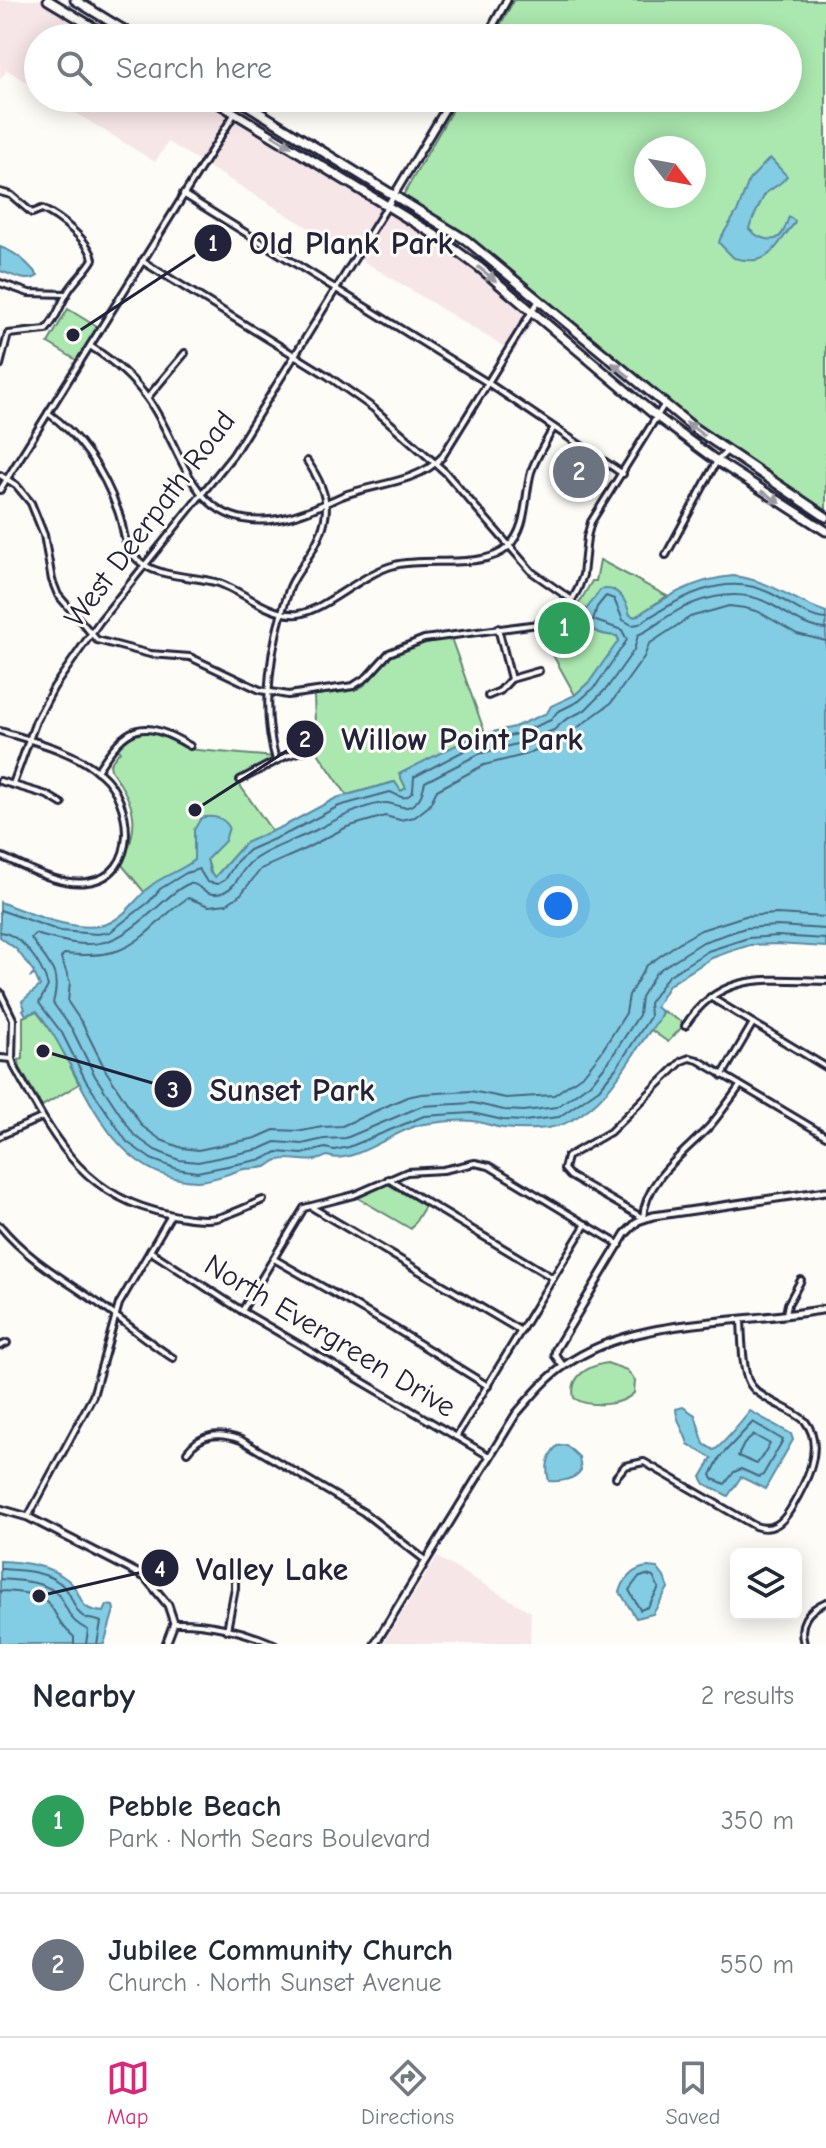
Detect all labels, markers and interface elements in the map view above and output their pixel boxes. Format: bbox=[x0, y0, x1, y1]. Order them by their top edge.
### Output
search box bbox=[24, 24, 802, 112]
icon: search bbox=[52, 46, 96, 90]
text: Search here bbox=[116, 51, 272, 86]
one-way arrow bbox=[271, 134, 293, 148]
north arrow bbox=[634, 136, 706, 208]
callout: Old Plank Park bbox=[193, 215, 469, 271]
text: Old Plank Park bbox=[249, 225, 454, 262]
text: 1 bbox=[208, 229, 218, 257]
one-way arrow bbox=[477, 265, 497, 282]
one-way arrow bbox=[611, 362, 631, 379]
street label: West Deerpath Road bbox=[57, 404, 243, 634]
one-way arrow bbox=[685, 421, 705, 437]
pin: 2 bbox=[553, 442, 605, 502]
one-way arrow bbox=[760, 490, 782, 504]
pin: 1 bbox=[538, 598, 590, 658]
callout: Willow Point Park bbox=[285, 711, 598, 767]
text: Willow Point Park bbox=[341, 721, 583, 758]
text: 2 bbox=[299, 725, 311, 753]
your location bbox=[538, 886, 578, 926]
callout: Sunset Park bbox=[153, 1061, 390, 1117]
text: Sunset Park bbox=[209, 1072, 375, 1109]
text: 3 bbox=[167, 1076, 179, 1104]
street label: North Evergreen Drive bbox=[198, 1247, 462, 1425]
callout: Valley Lake bbox=[140, 1540, 364, 1596]
map controls bbox=[730, 1548, 802, 1620]
button: layers bbox=[730, 1548, 802, 1620]
text: Valley Lake bbox=[196, 1551, 348, 1588]
text: 4 bbox=[154, 1555, 166, 1583]
text: Nearby bbox=[32, 1676, 135, 1716]
text: 2 results bbox=[701, 1681, 794, 1711]
text: Pebble Beach bbox=[108, 1789, 282, 1824]
text: 1 bbox=[53, 1806, 63, 1836]
text: 350 m bbox=[721, 1806, 794, 1836]
text: Park · North Sears Boulevard bbox=[108, 1824, 431, 1854]
text: Jubilee Community Church bbox=[108, 1933, 453, 1968]
text: 2 bbox=[52, 1950, 64, 1980]
text: 550 m bbox=[720, 1950, 794, 1980]
text: Church · North Sunset Avenue bbox=[108, 1968, 441, 1998]
tab: Map bbox=[106, 2056, 150, 2130]
tab: Directions bbox=[361, 2056, 454, 2130]
tab: Saved bbox=[665, 2056, 720, 2130]

